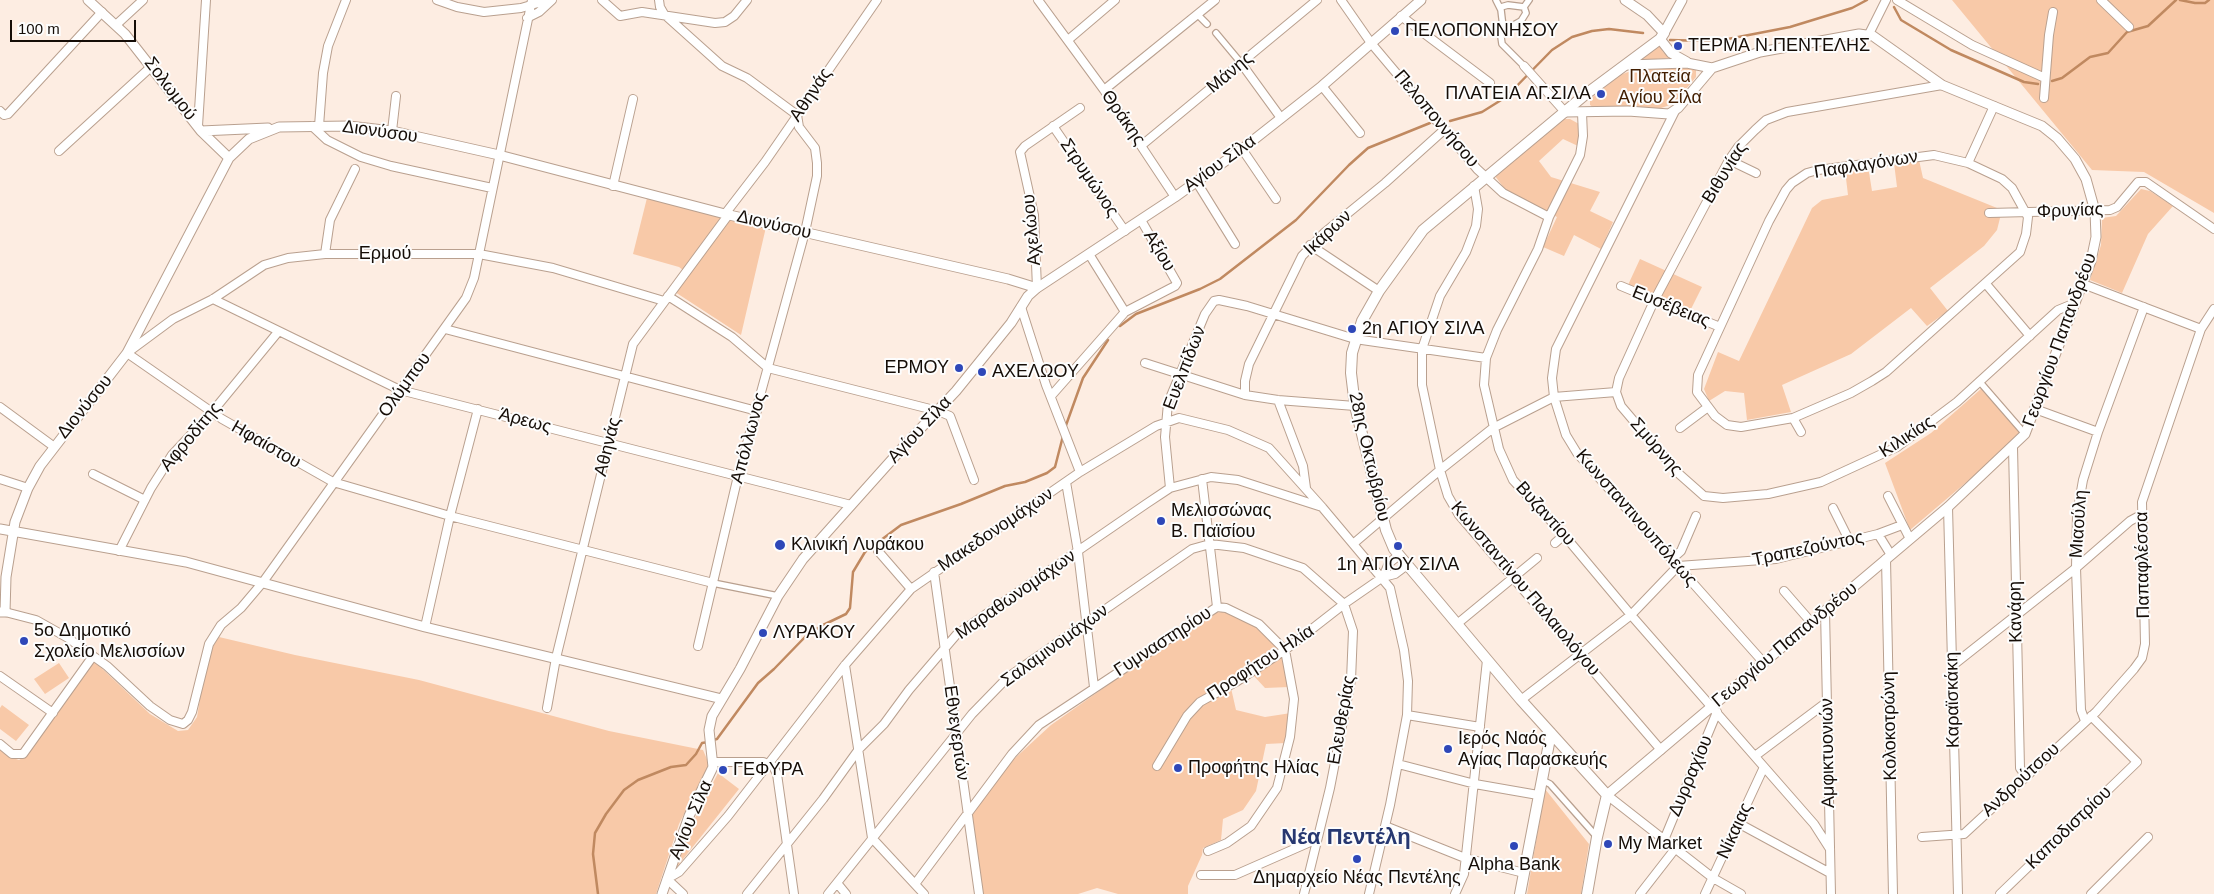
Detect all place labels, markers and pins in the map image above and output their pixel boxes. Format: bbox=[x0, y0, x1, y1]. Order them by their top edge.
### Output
place label: ΠΕΛΟΠΟΝΝΗΣΟΥ bbox=[1405, 20, 1558, 42]
marker: ΠΕΛΟΠΟΝΝΗΣΟΥ bbox=[1389, 25, 1401, 37]
place label: ΤΕΡΜΑ Ν.ΠΕΝΤΕΛΗΣ bbox=[1688, 35, 1870, 57]
marker: ΤΕΡΜΑ Ν.ΠΕΝΤΕΛΗΣ bbox=[1672, 40, 1684, 52]
place label: ΠΛΑΤΕΙΑ ΑΓ.ΣΙΛΑ bbox=[1445, 83, 1591, 105]
marker: ΠΛΑΤΕΙΑ ΑΓ.ΣΙΛΑ bbox=[1595, 88, 1607, 100]
place label: 2η ΑΓΙΟΥ ΣΙΛΑ bbox=[1362, 318, 1485, 340]
marker: 2η ΑΓΙΟΥ ΣΙΛΑ bbox=[1346, 323, 1358, 335]
place label: ΕΡΜΟΥ bbox=[885, 357, 949, 379]
place label: ΑΧΕΛΩΟΥ bbox=[992, 361, 1079, 383]
marker: ΕΡΜΟΥ bbox=[953, 362, 965, 374]
marker: ΑΧΕΛΩΟΥ bbox=[976, 366, 988, 378]
place label: Μελισσώνας B. Παϊσίου bbox=[1171, 500, 1271, 542]
marker: Μελισσώνας B. Παϊσίου bbox=[1155, 515, 1167, 527]
place label: Κλινική Λυράκου bbox=[791, 534, 924, 556]
marker: Κλινική Λυράκου bbox=[773, 538, 787, 552]
marker: 1η ΑΓΙΟΥ ΣΙΛΑ bbox=[1392, 540, 1404, 552]
place label: 1η ΑΓΙΟΥ ΣΙΛΑ bbox=[1337, 554, 1459, 576]
place label: 5ο Δημοτικό Σχολείο Μελισσίων bbox=[34, 620, 185, 662]
place label: ΛΥΡΑΚΟΥ bbox=[773, 622, 855, 644]
marker: ΛΥΡΑΚΟΥ bbox=[757, 627, 769, 639]
marker: 5ο Δημοτικό Σχολείο Μελισσίων bbox=[18, 635, 30, 647]
place label: Ιερός Ναός Αγίας Παρασκευής bbox=[1458, 728, 1607, 771]
marker: Ιερός Ναός Αγίας Παρασκευής bbox=[1442, 743, 1454, 755]
place label: Προφήτης Ηλίας bbox=[1188, 757, 1319, 779]
place label: ΓΕΦΥΡΑ bbox=[733, 759, 803, 781]
marker: Προφήτης Ηλίας bbox=[1172, 762, 1184, 774]
marker: ΓΕΦΥΡΑ bbox=[717, 764, 729, 776]
place label: My Market bbox=[1618, 833, 1702, 855]
marker: My Market bbox=[1602, 838, 1614, 850]
marker: Alpha Bank bbox=[1508, 840, 1520, 852]
marker: Δημαρχείο Νέας Πεντέλης bbox=[1351, 853, 1363, 865]
place label: Alpha Bank bbox=[1468, 854, 1560, 876]
place label: Δημαρχείο Νέας Πεντέλης bbox=[1253, 867, 1461, 889]

